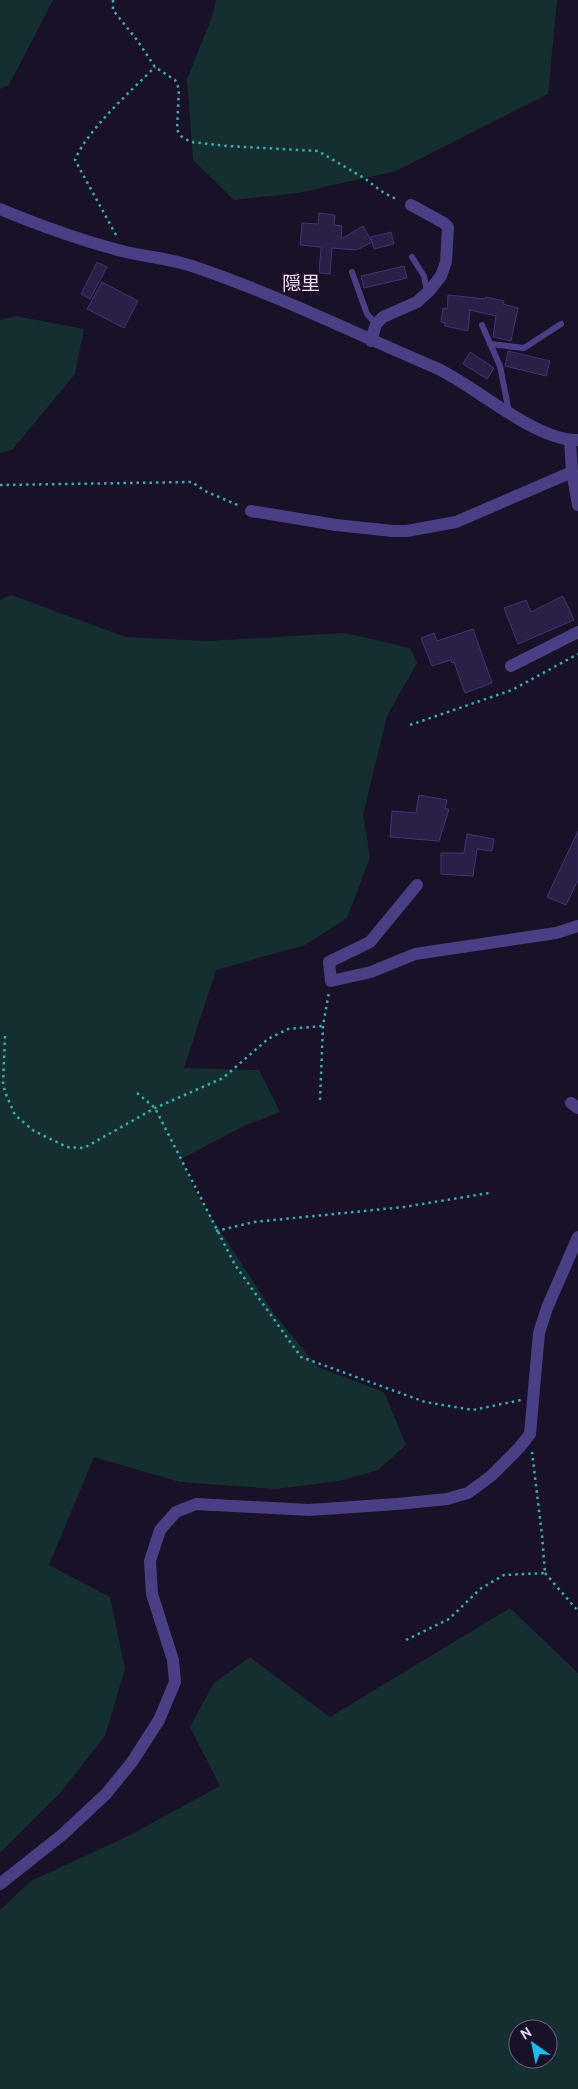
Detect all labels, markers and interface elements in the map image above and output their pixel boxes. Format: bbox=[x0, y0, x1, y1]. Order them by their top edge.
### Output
district label: 隠里 bbox=[282, 272, 320, 295]
north arrow bbox=[508, 2019, 558, 2069]
text: N bbox=[517, 2023, 535, 2043]

